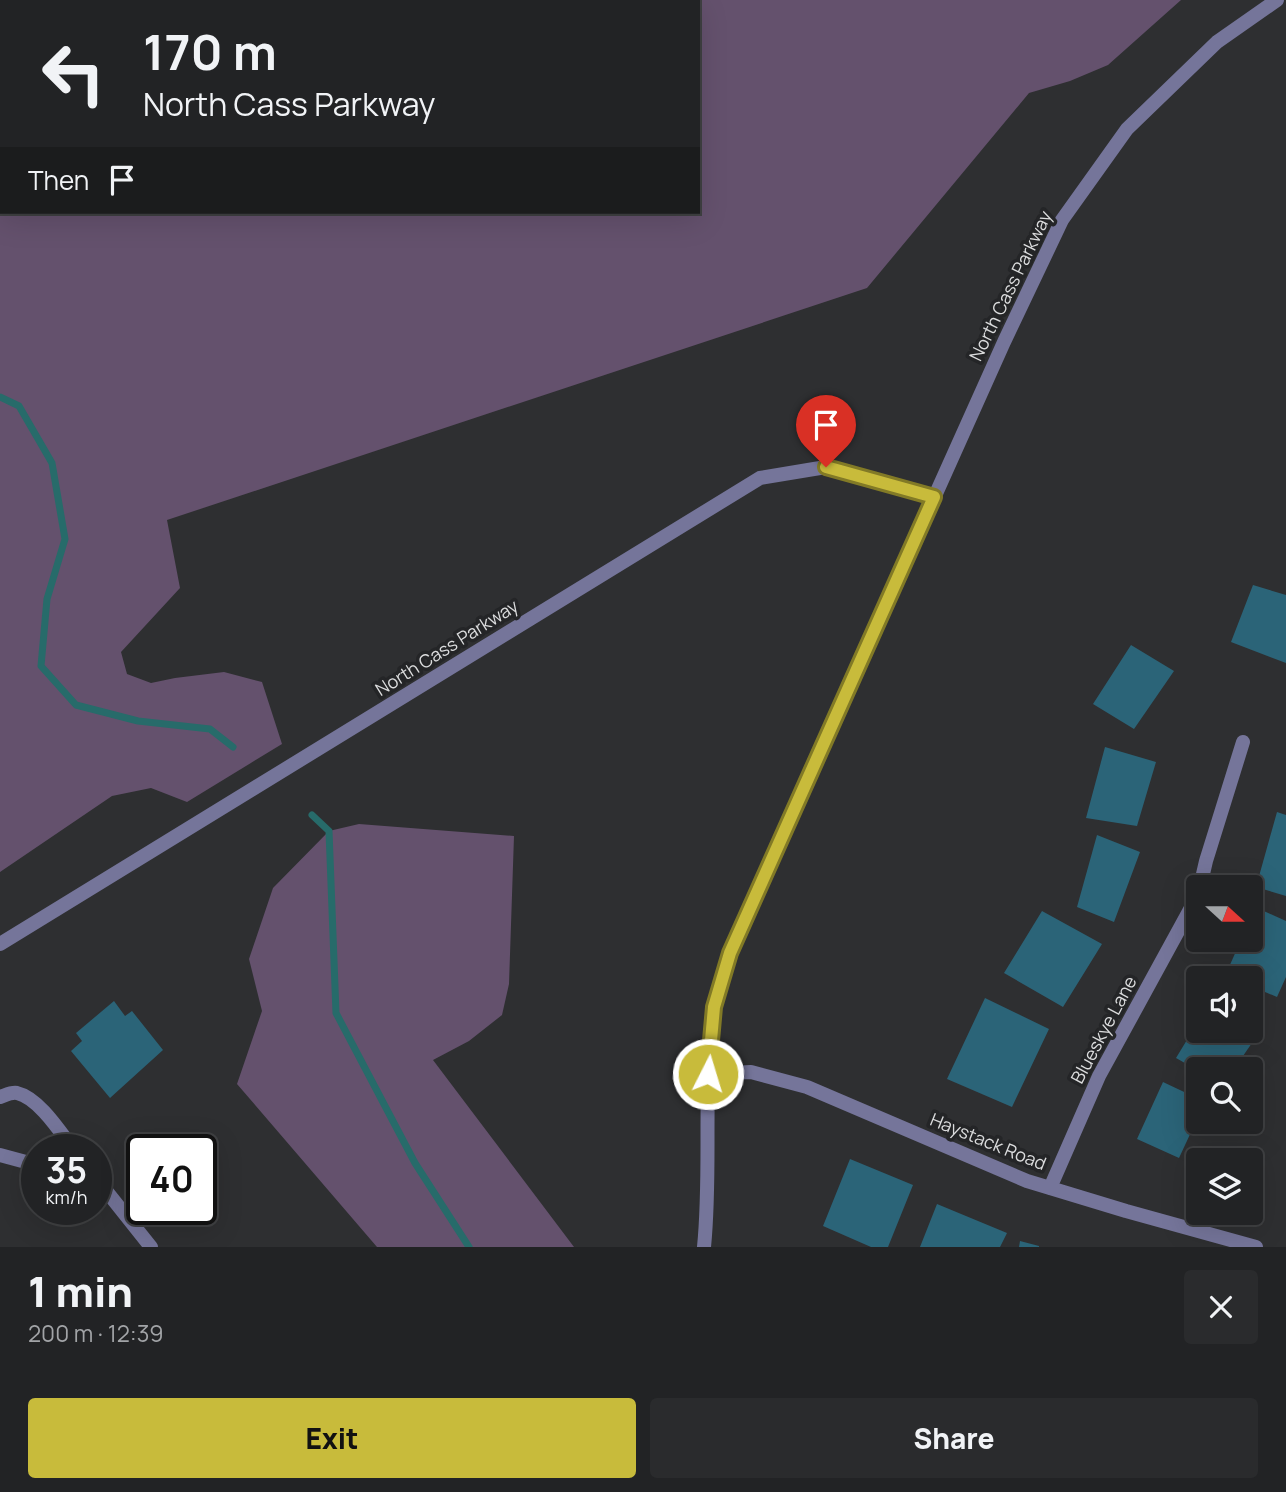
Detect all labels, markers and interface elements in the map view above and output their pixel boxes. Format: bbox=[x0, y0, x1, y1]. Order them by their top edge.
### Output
text: 170 m bbox=[143, 18, 277, 85]
icon: left bbox=[28, 28, 119, 119]
text: North Cass Parkway bbox=[143, 82, 435, 126]
icon: arrive bbox=[103, 161, 141, 199]
text: Then bbox=[28, 162, 89, 198]
street label: North Cass Parkway bbox=[963, 206, 1057, 365]
pin bbox=[796, 395, 856, 467]
icon: arrive bbox=[807, 406, 845, 444]
street label: North Cass Parkway bbox=[370, 593, 523, 701]
north arrow bbox=[1186, 875, 1264, 952]
map controls bbox=[1186, 875, 1263, 1225]
button: sound bbox=[1186, 966, 1263, 1043]
street label: Blueskye Lane bbox=[1065, 972, 1142, 1087]
position arrow bbox=[671, 1037, 745, 1111]
button: search bbox=[1186, 1057, 1263, 1134]
street label: Haystack Road bbox=[927, 1107, 1050, 1175]
speed limit sign: 40 bbox=[126, 1134, 217, 1225]
text: 35 bbox=[46, 1146, 87, 1194]
button: layers bbox=[1186, 1148, 1263, 1225]
text: km/h bbox=[46, 1185, 87, 1209]
text: 1 min bbox=[28, 1262, 133, 1320]
button: close bbox=[1184, 1270, 1258, 1344]
text: 200 m · 12:39 bbox=[28, 1317, 164, 1349]
button: Exit bbox=[28, 1398, 636, 1478]
button: Share bbox=[650, 1398, 1258, 1478]

